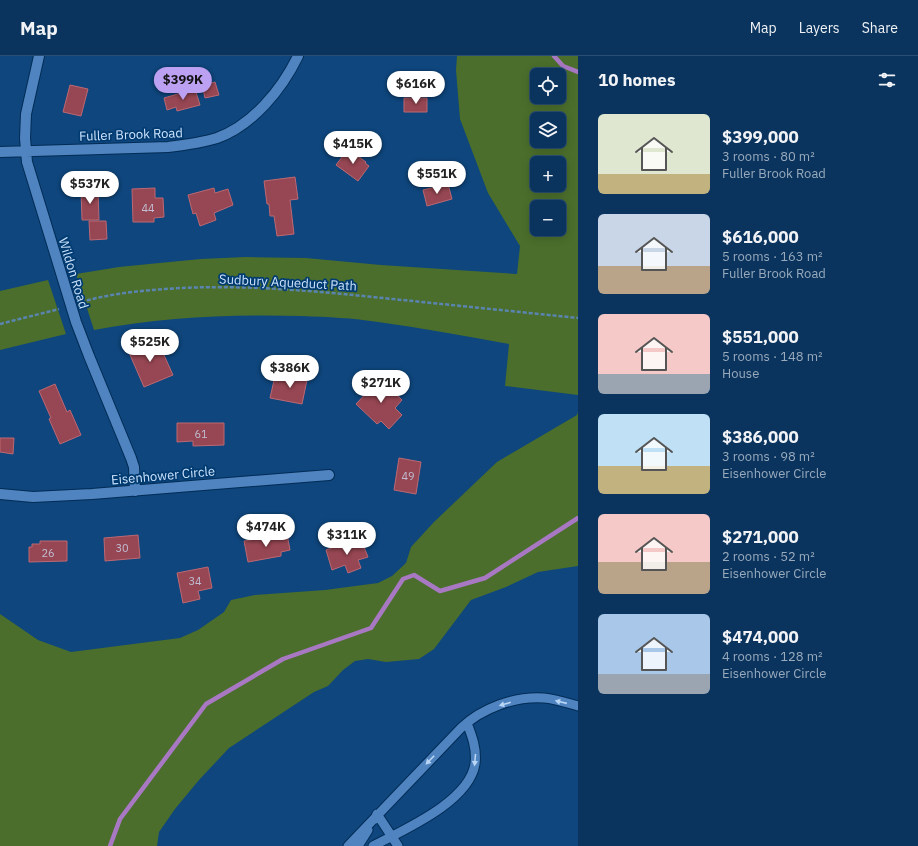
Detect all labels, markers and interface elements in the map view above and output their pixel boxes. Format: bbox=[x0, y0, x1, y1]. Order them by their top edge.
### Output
text: Map bbox=[20, 16, 58, 40]
text: Map bbox=[750, 19, 777, 37]
text: Layers bbox=[799, 19, 840, 37]
text: Share bbox=[862, 19, 898, 37]
pin: $399K bbox=[155, 67, 211, 101]
map controls bbox=[530, 68, 566, 236]
button: locate bbox=[530, 68, 566, 104]
text: 10 homes bbox=[598, 69, 675, 91]
icon: filters bbox=[876, 69, 898, 91]
text: $399K bbox=[163, 71, 203, 88]
pin: $616K bbox=[388, 71, 444, 105]
text: $616K bbox=[396, 75, 436, 92]
button: layers bbox=[530, 112, 566, 148]
street label: Fuller Brook Road bbox=[79, 124, 183, 145]
text: $399,000 bbox=[722, 126, 799, 148]
icon: home bbox=[630, 130, 678, 178]
pin: $415K bbox=[325, 131, 381, 165]
text: $415K bbox=[333, 135, 373, 152]
text: 3 rooms · 80 m² bbox=[722, 148, 815, 165]
button: + bbox=[530, 156, 566, 192]
pin: $551K bbox=[409, 161, 465, 195]
text: $551K bbox=[417, 165, 457, 182]
text: Fuller Brook Road bbox=[722, 165, 826, 182]
pin: $537K bbox=[62, 171, 118, 205]
text: $537K bbox=[70, 175, 110, 192]
button: − bbox=[530, 200, 566, 236]
house number: 44 bbox=[141, 201, 155, 215]
text: $616,000 bbox=[722, 226, 799, 248]
icon: home bbox=[630, 230, 678, 278]
street label: Wildon Road bbox=[55, 236, 92, 311]
text: 5 rooms · 163 m² bbox=[722, 248, 823, 265]
text: Fuller Brook Road bbox=[722, 265, 826, 282]
street label: Sudbury Aqueduct Path bbox=[219, 270, 357, 295]
text: $551,000 bbox=[722, 326, 799, 348]
pin: $525K bbox=[122, 329, 178, 363]
icon: home bbox=[630, 330, 678, 378]
text: $525K bbox=[130, 333, 170, 350]
text: 5 rooms · 148 m² bbox=[722, 348, 823, 365]
pin: $386K bbox=[262, 355, 318, 389]
text: $386K bbox=[270, 359, 310, 376]
text: House bbox=[722, 365, 759, 382]
pin: $271K bbox=[353, 370, 409, 404]
text: $271K bbox=[361, 374, 401, 391]
text: $386,000 bbox=[722, 426, 799, 448]
house number: 61 bbox=[194, 427, 208, 441]
icon: home bbox=[630, 430, 678, 478]
text: 3 rooms · 98 m² bbox=[722, 448, 815, 465]
street label: Eisenhower Circle bbox=[110, 462, 216, 489]
text: Eisenhower Circle bbox=[722, 465, 826, 482]
house number: 49 bbox=[401, 469, 415, 483]
pin: $474K bbox=[238, 514, 294, 548]
text: $474K bbox=[246, 518, 286, 535]
pin: $311K bbox=[319, 522, 375, 556]
text: $311K bbox=[327, 526, 367, 543]
text: $271,000 bbox=[722, 526, 799, 548]
icon: home bbox=[630, 530, 678, 578]
house number: 30 bbox=[115, 541, 129, 555]
house number: 26 bbox=[41, 546, 55, 560]
text: 2 rooms · 52 m² bbox=[722, 548, 815, 565]
text: Eisenhower Circle bbox=[722, 565, 826, 582]
house number: 34 bbox=[188, 574, 202, 588]
text: $474,000 bbox=[722, 626, 799, 648]
icon: home bbox=[630, 630, 678, 678]
text: 4 rooms · 128 m² bbox=[722, 648, 823, 665]
text: Eisenhower Circle bbox=[722, 665, 826, 682]
one-way arrow bbox=[555, 698, 567, 704]
one-way arrow bbox=[499, 701, 511, 707]
one-way arrow bbox=[471, 754, 478, 766]
one-way arrow bbox=[426, 756, 435, 765]

